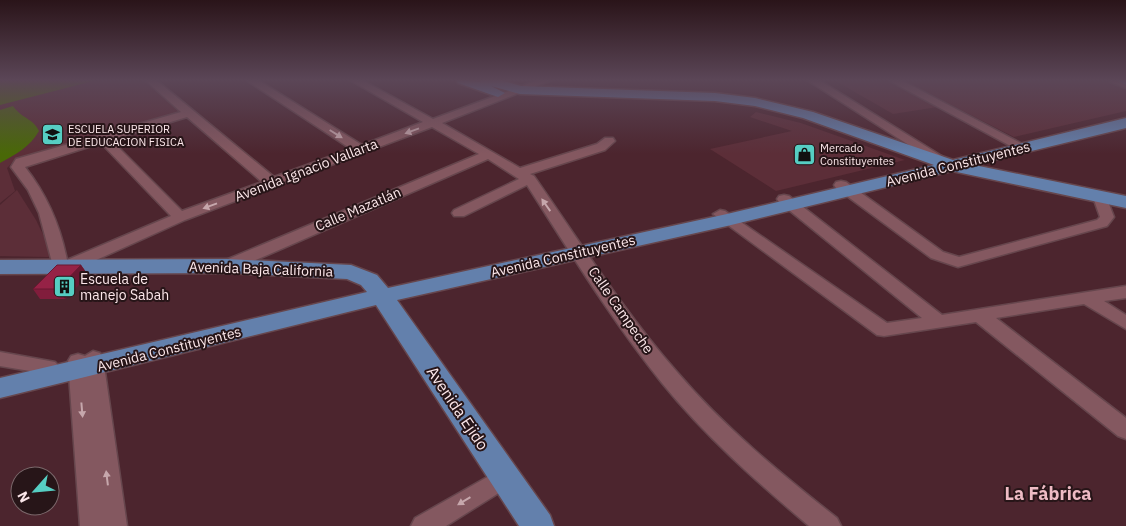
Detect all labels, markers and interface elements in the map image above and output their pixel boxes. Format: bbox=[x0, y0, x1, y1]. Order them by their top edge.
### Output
place label: ESCUELA SUPERIOR DE EDUCACION FISICA bbox=[68, 122, 184, 149]
school or university icon: ESCUELA SUPERIOR DE EDUCACION FISICA bbox=[40, 123, 64, 147]
one-way arrow bbox=[404, 127, 419, 135]
one-way arrow bbox=[330, 129, 343, 139]
street label: Avenida Ignacio Vallarta bbox=[232, 134, 381, 206]
street label: Avenida Constituyentes bbox=[884, 137, 1032, 191]
place label: Mercado Constituyentes bbox=[820, 141, 894, 168]
shop icon: Mercado Constituyentes bbox=[792, 142, 816, 166]
street label: Calle Mazatlán bbox=[312, 183, 404, 235]
one-way arrow bbox=[541, 198, 551, 211]
one-way arrow bbox=[203, 203, 218, 210]
street label: Avenida Constituyentes bbox=[489, 231, 637, 281]
street label: Avenida Baja California bbox=[189, 257, 334, 281]
street label: Calle Campeche bbox=[584, 263, 658, 357]
place label: Escuela de manejo Sabah bbox=[80, 270, 169, 304]
building icon: Escuela de manejo Sabah bbox=[52, 275, 76, 299]
street label: Avenida Constituyentes bbox=[95, 322, 243, 376]
street label: Avenida Ejido bbox=[423, 362, 493, 454]
one-way arrow bbox=[78, 402, 86, 418]
north arrow bbox=[10, 466, 60, 516]
one-way arrow bbox=[103, 469, 111, 485]
district label: La Fábrica bbox=[1004, 482, 1092, 505]
text: N bbox=[13, 488, 34, 506]
one-way arrow bbox=[458, 497, 471, 506]

